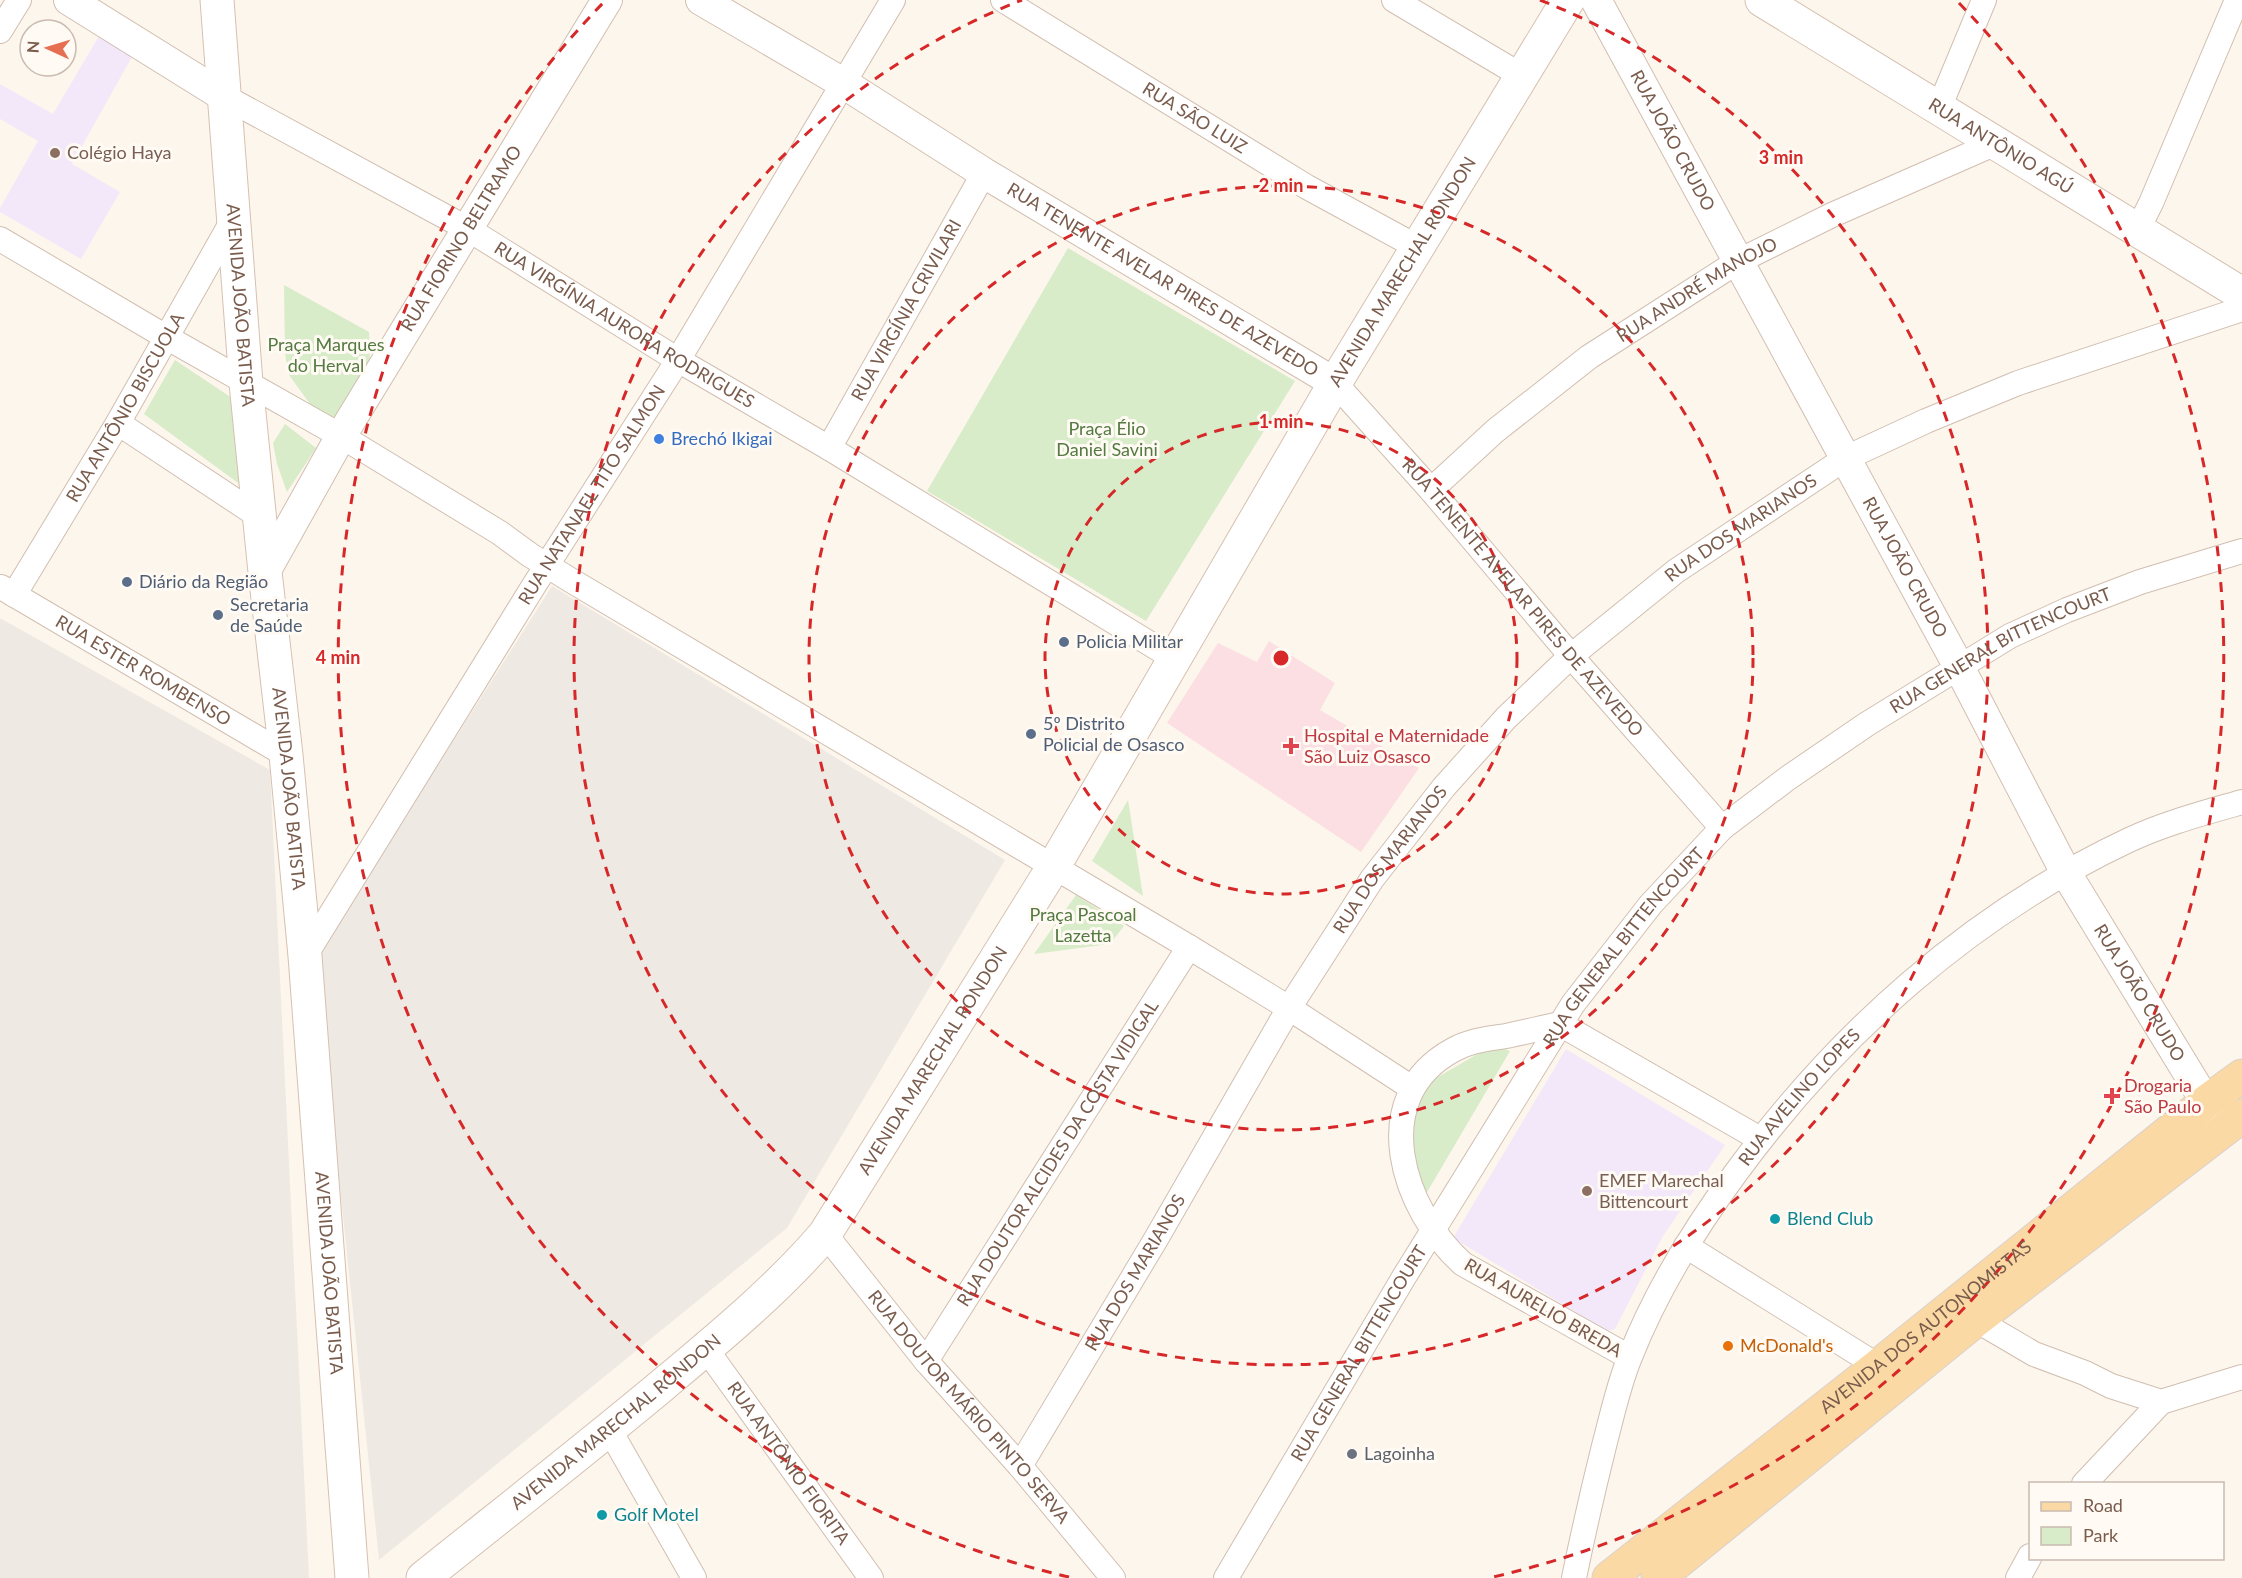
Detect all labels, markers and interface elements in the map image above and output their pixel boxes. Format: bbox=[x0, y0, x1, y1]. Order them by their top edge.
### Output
north arrow bbox=[18, 18, 78, 78]
text: N bbox=[23, 40, 42, 54]
street label: RUA JOÃO CRUDO bbox=[1626, 66, 1721, 214]
street label: RUA SÃO LUIZ bbox=[1139, 77, 1252, 158]
street label: RUA ANTÔNIO AGÚ bbox=[1925, 93, 2078, 198]
place label: Colégio Haya bbox=[67, 141, 172, 163]
street label: RUA FIORINO BELTRAMO bbox=[395, 141, 526, 335]
marker: Colégio Haya bbox=[48, 146, 62, 160]
text: 3 min bbox=[1759, 146, 1803, 168]
street label: AVENIDA MARECHAL RONDON bbox=[1324, 152, 1480, 390]
text: 2 min bbox=[1259, 174, 1303, 196]
street label: RUA TENENTE AVELAR PIRES DE AZEVEDO bbox=[1003, 177, 1323, 381]
street label: AVENIDA JOÃO BATISTA bbox=[222, 203, 260, 408]
street label: RUA VIRGÍNIA CRIVILARI bbox=[846, 215, 966, 404]
street label: RUA ANDRÉ MANOJO bbox=[1612, 232, 1780, 346]
street label: RUA VIRGÍNIA AURORA RODRIGUES bbox=[491, 236, 759, 412]
street label: RUA ANTÔNIO BISCUOLA bbox=[61, 308, 189, 506]
park label: Praça Marques do Herval bbox=[267, 333, 385, 376]
street label: RUA NATANAEL TITO SALMON bbox=[513, 380, 669, 608]
text: 1 min bbox=[1259, 410, 1303, 432]
park label: Praça Élio Daniel Savini bbox=[1056, 417, 1158, 460]
place label: Brechó Ikigai bbox=[671, 427, 773, 449]
marker: Brechó Ikigai bbox=[652, 432, 666, 446]
street label: RUA TENENTE AVELAR PIRES DE AZEVEDO bbox=[1398, 453, 1648, 741]
street label: RUA DOS MARIANOS bbox=[1660, 469, 1821, 586]
street label: RUA JOÃO CRUDO bbox=[1858, 493, 1953, 641]
place label: Diário da Região bbox=[139, 570, 268, 592]
marker: Diário da Região bbox=[120, 575, 134, 589]
street label: RUA GENERAL BITTENCOURT bbox=[1885, 582, 2114, 717]
place label: Secretaria de Saúde bbox=[230, 593, 309, 636]
marker: Secretaria de Saúde bbox=[211, 608, 225, 622]
street label: RUA ESTER ROMBENSO bbox=[52, 610, 235, 730]
place label: Policia Militar bbox=[1076, 630, 1183, 652]
marker: Policia Militar bbox=[1057, 635, 1071, 649]
text: 4 min bbox=[316, 646, 360, 668]
centre of rings bbox=[1271, 648, 1291, 668]
street label: AVENIDA JOÃO BATISTA bbox=[268, 686, 311, 892]
place label: 5º Distrito Policial de Osasco bbox=[1043, 712, 1184, 755]
place label: Hospital e Maternidade São Luiz Osasco bbox=[1304, 724, 1489, 767]
marker: 5º Distrito Policial de Osasco bbox=[1024, 727, 1038, 741]
marker: Hospital e Maternidade São Luiz Osasco bbox=[1282, 737, 1300, 755]
street label: RUA DOS MARIANOS bbox=[1328, 781, 1451, 937]
street label: RUA GENERAL BITTENCOURT bbox=[1538, 842, 1709, 1050]
park label: Praça Pascoal Lazetta bbox=[1029, 903, 1137, 946]
street label: RUA JOÃO CRUDO bbox=[2090, 920, 2190, 1065]
street label: AVENIDA MARECHAL RONDON bbox=[853, 942, 1011, 1178]
street label: RUA DOUTOR ALCIDES DA COSTA VIDIGAL bbox=[952, 995, 1163, 1310]
street label: RUA AVELINO LOPES bbox=[1733, 1023, 1864, 1170]
place label: Drogaria São Paulo bbox=[2124, 1074, 2201, 1117]
marker: Drogaria São Paulo bbox=[2105, 1089, 2119, 1103]
place label: EMEF Marechal Bittencourt bbox=[1599, 1169, 1724, 1212]
street label: AVENIDA JOÃO BATISTA bbox=[311, 1171, 349, 1376]
marker: EMEF Marechal Bittencourt bbox=[1580, 1184, 1594, 1198]
street label: RUA DOS MARIANOS bbox=[1080, 1190, 1189, 1355]
place label: Blend Club bbox=[1787, 1207, 1873, 1229]
marker: Blend Club bbox=[1768, 1212, 1782, 1226]
street label: AVENIDA DOS AUTONOMISTAS bbox=[1815, 1235, 2035, 1418]
street label: RUA GENERAL BITTENCOURT bbox=[1285, 1240, 1431, 1465]
street label: RUA AURELIO BREDA bbox=[1461, 1253, 1627, 1362]
street label: RUA DOUTOR MÁRIO PINTO SERVA bbox=[864, 1285, 1076, 1528]
street label: AVENIDA MARECHAL RONDON bbox=[506, 1329, 725, 1514]
place label: McDonald's bbox=[1740, 1334, 1834, 1356]
marker: McDonald's bbox=[1721, 1339, 1735, 1353]
street label: RUA ANTÔNIO FIORITA bbox=[723, 1377, 856, 1549]
place label: Lagoinha bbox=[1364, 1442, 1435, 1464]
marker: Lagoinha bbox=[1345, 1447, 1359, 1461]
legend bbox=[2029, 1482, 2224, 1560]
text: Road bbox=[2083, 1494, 2123, 1516]
place label: Golf Motel bbox=[614, 1503, 699, 1525]
marker: Golf Motel bbox=[595, 1508, 609, 1522]
text: Park bbox=[2083, 1524, 2119, 1546]

